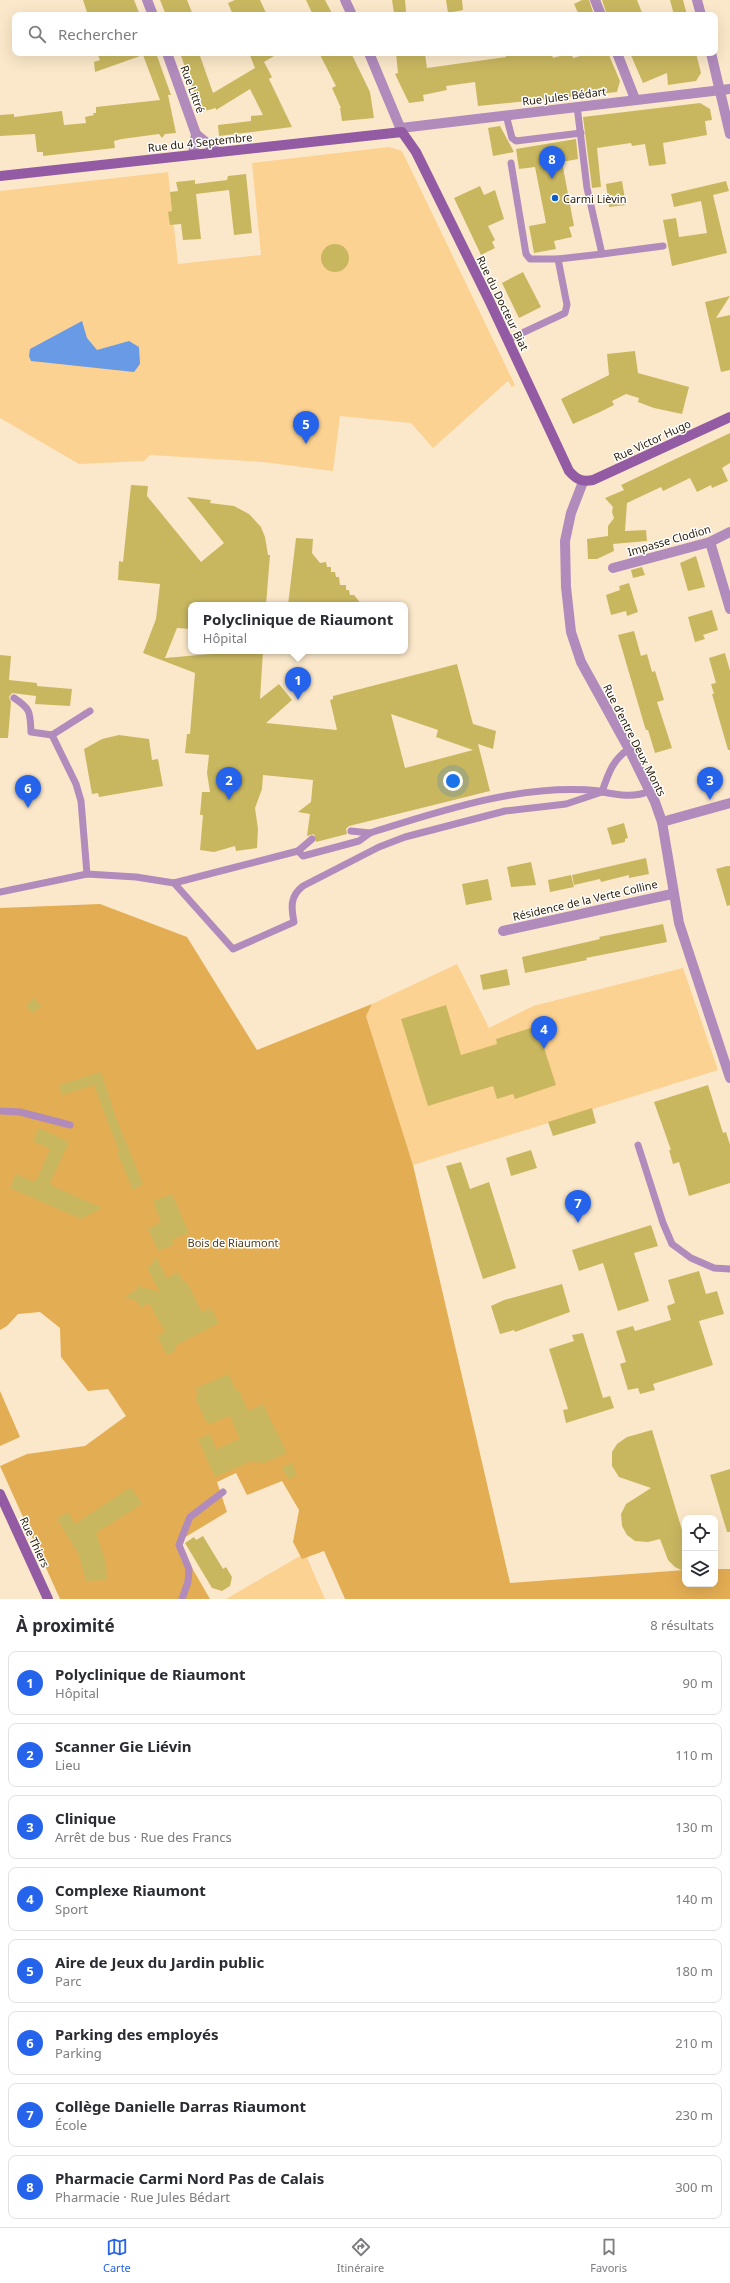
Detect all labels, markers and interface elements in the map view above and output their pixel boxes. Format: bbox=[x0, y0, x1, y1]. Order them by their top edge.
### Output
search box bbox=[12, 12, 718, 56]
icon: search bbox=[26, 23, 48, 45]
text: Rechercher bbox=[58, 24, 138, 44]
street label: Rue Littré bbox=[177, 63, 209, 115]
street label: Rue Jules Bédart bbox=[521, 83, 607, 109]
street label: Rue du 4 Septembre bbox=[147, 129, 253, 155]
pin: 8 bbox=[539, 146, 565, 179]
place label: Carmi Lièvin bbox=[563, 191, 626, 206]
marker: Carmi Lièvin bbox=[550, 193, 560, 203]
street label: Rue du Docteur Biat bbox=[474, 253, 532, 353]
pin: 5 bbox=[293, 411, 319, 444]
street label: Rue Victor Hugo bbox=[611, 415, 693, 465]
street label: Impasse Clodion bbox=[626, 521, 712, 559]
popup bbox=[188, 602, 408, 654]
text: Polyclinique de Riaumont bbox=[203, 609, 393, 629]
text: Hôpital bbox=[203, 629, 247, 647]
pin: 1 bbox=[285, 667, 311, 700]
street label: Rue d'entre Deux Monts bbox=[600, 681, 670, 799]
pin: 2 bbox=[216, 767, 242, 800]
pin: 3 bbox=[697, 767, 723, 800]
your location bbox=[443, 771, 463, 791]
pin: 6 bbox=[15, 775, 41, 808]
street label: Résidence de la Verte Colline bbox=[511, 876, 659, 924]
pin: 4 bbox=[531, 1016, 557, 1049]
pin: 7 bbox=[565, 1190, 591, 1223]
park label: Bois de Riaumont bbox=[188, 1235, 279, 1250]
street label: Rue Thiers bbox=[17, 1514, 53, 1570]
map controls bbox=[682, 1515, 718, 1587]
button: locate bbox=[682, 1515, 718, 1551]
button: layers bbox=[682, 1551, 718, 1587]
text: À proximité bbox=[16, 1614, 115, 1637]
text: 8 résultats bbox=[650, 1616, 714, 1634]
text: Polyclinique de Riaumont bbox=[55, 1664, 245, 1684]
text: 1 bbox=[26, 1674, 34, 1692]
text: 90 m bbox=[683, 1674, 713, 1692]
text: Hôpital bbox=[55, 1684, 99, 1702]
text: Scanner Gie Liévin bbox=[55, 1736, 192, 1756]
text: 2 bbox=[26, 1746, 34, 1764]
text: 110 m bbox=[675, 1746, 713, 1764]
text: Lieu bbox=[55, 1756, 81, 1774]
text: Clinique bbox=[55, 1808, 116, 1828]
text: 3 bbox=[26, 1818, 34, 1836]
text: 130 m bbox=[675, 1818, 713, 1836]
text: Arrêt de bus · Rue des Francs bbox=[55, 1828, 232, 1846]
text: Complexe Riaumont bbox=[55, 1880, 206, 1900]
text: 4 bbox=[26, 1890, 34, 1908]
text: 140 m bbox=[675, 1890, 713, 1908]
text: Sport bbox=[55, 1900, 88, 1918]
text: Aire de Jeux du Jardin public bbox=[55, 1952, 264, 1972]
text: 5 bbox=[26, 1962, 34, 1980]
text: 180 m bbox=[675, 1962, 713, 1980]
text: Parc bbox=[55, 1972, 82, 1990]
text: Parking des employés bbox=[55, 2024, 218, 2044]
text: 6 bbox=[26, 2034, 34, 2052]
text: 210 m bbox=[675, 2034, 713, 2052]
text: Parking bbox=[55, 2044, 102, 2062]
text: Collège Danielle Darras Riaumont bbox=[55, 2096, 306, 2116]
text: 7 bbox=[26, 2106, 34, 2124]
text: 230 m bbox=[675, 2106, 713, 2124]
text: École bbox=[55, 2116, 87, 2134]
text: Pharmacie Carmi Nord Pas de Calais bbox=[55, 2168, 324, 2188]
text: 8 bbox=[26, 2178, 34, 2196]
text: 300 m bbox=[675, 2178, 713, 2196]
text: Pharmacie · Rue Jules Bédart bbox=[55, 2188, 230, 2206]
tab: Carte bbox=[103, 2236, 131, 2275]
tab: Itinéraire bbox=[337, 2236, 384, 2275]
tab: Favoris bbox=[590, 2236, 627, 2275]

